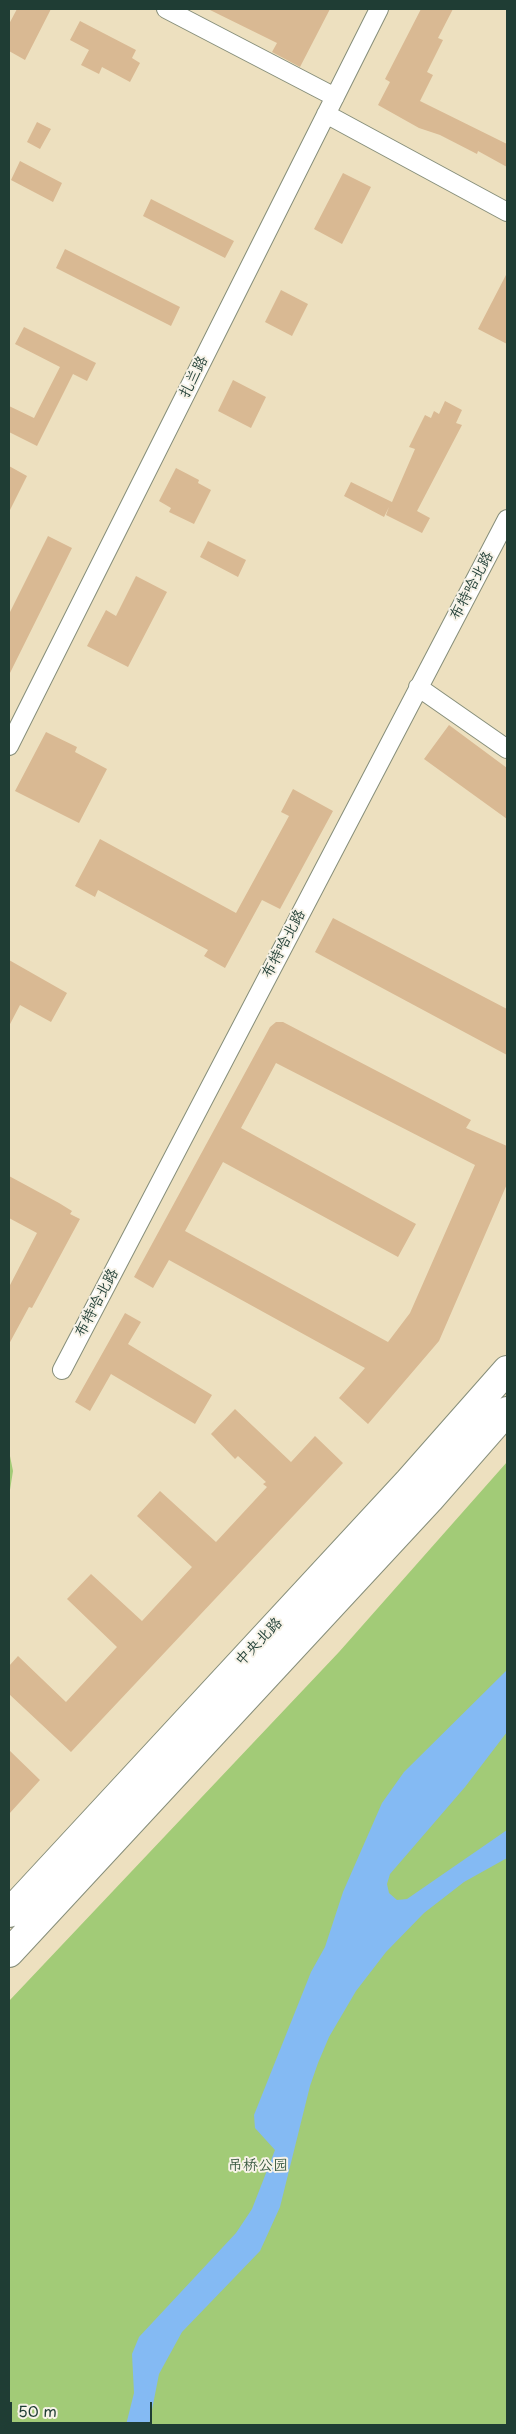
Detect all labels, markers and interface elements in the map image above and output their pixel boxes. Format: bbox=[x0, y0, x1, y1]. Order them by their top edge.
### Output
street label: 扎兰路 bbox=[176, 353, 212, 401]
street label: 布特哈北路 bbox=[446, 549, 498, 623]
street label: 布特哈北路 bbox=[258, 907, 310, 981]
street label: 布特哈北路 bbox=[71, 1266, 123, 1340]
street label: 中央北路 bbox=[232, 1614, 286, 1670]
park label: 吊桥公园 bbox=[228, 2157, 288, 2175]
scale bar bbox=[12, 2392, 155, 2424]
text: 50 m bbox=[18, 2399, 57, 2422]

